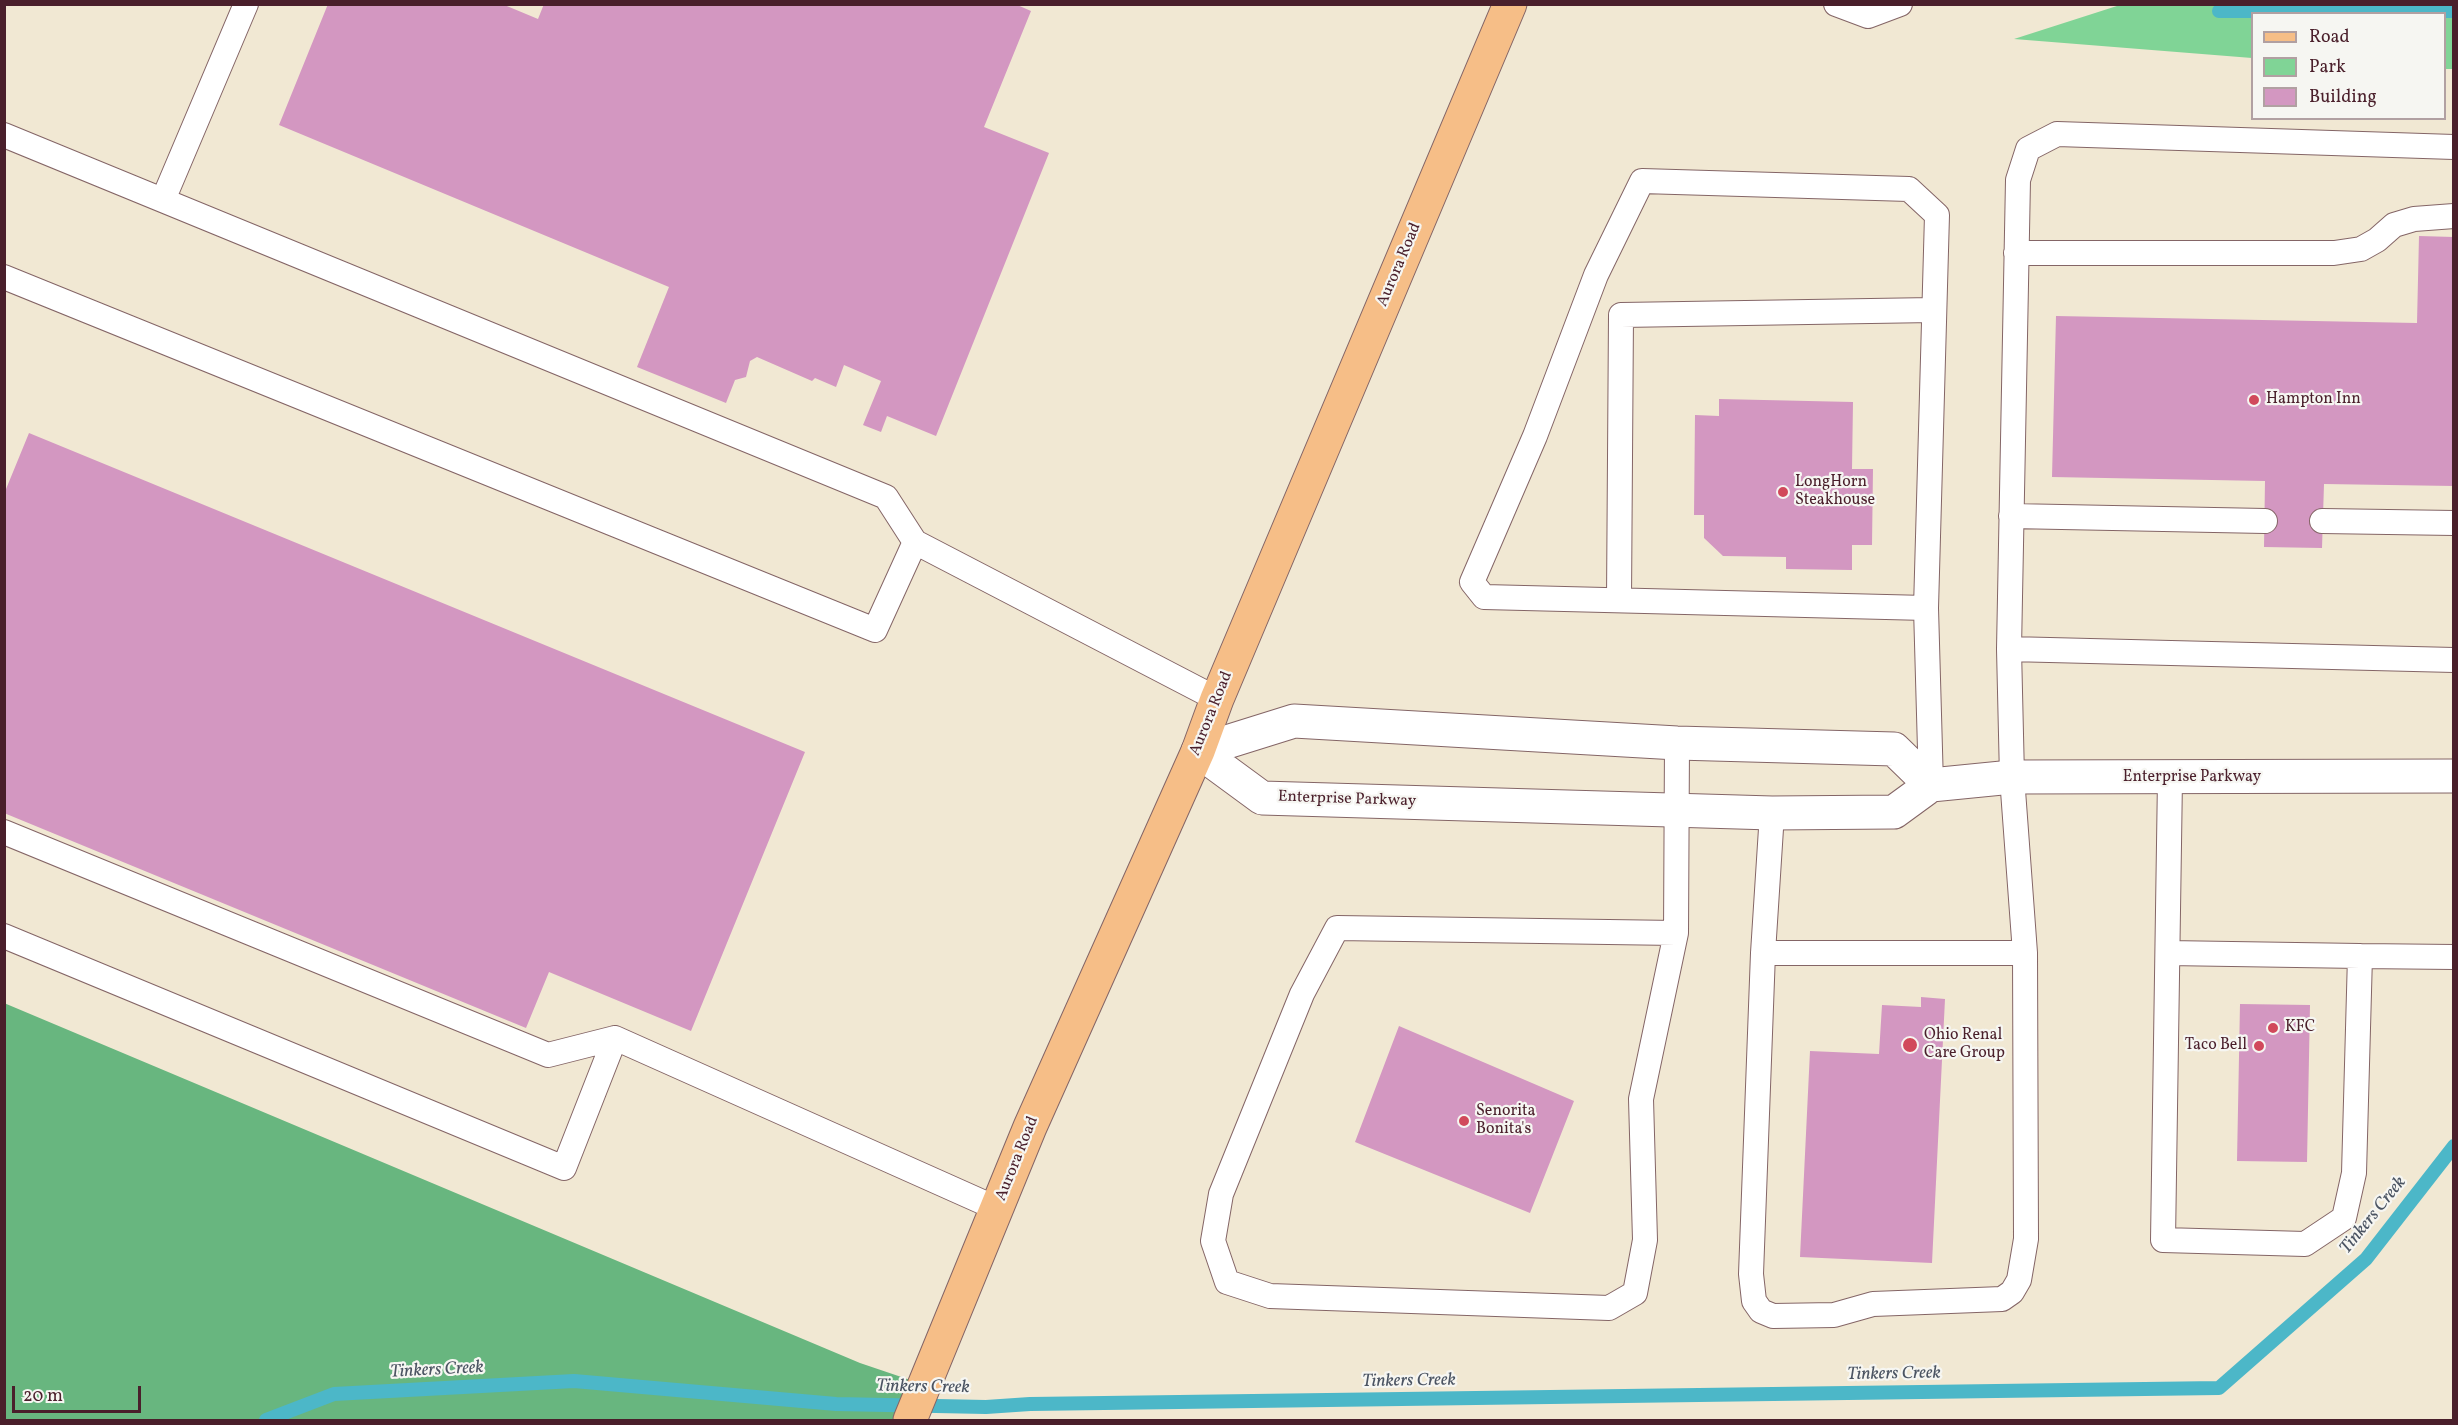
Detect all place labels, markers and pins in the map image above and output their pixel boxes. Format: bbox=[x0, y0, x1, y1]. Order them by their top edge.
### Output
place label: Hampton Inn bbox=[2266, 390, 2361, 410]
marker: Hampton Inn bbox=[2247, 393, 2261, 407]
place label: LongHorn Steakhouse bbox=[1795, 473, 1875, 511]
marker: LongHorn Steakhouse bbox=[1776, 485, 1790, 499]
place label: KFC bbox=[2285, 1018, 2315, 1038]
marker: KFC bbox=[2266, 1021, 2280, 1035]
place label: Ohio Renal Care Group bbox=[1924, 1026, 2005, 1064]
marker: Ohio Renal Care Group bbox=[1901, 1036, 1919, 1054]
place label: Taco Bell bbox=[2185, 1036, 2247, 1056]
marker: Taco Bell bbox=[2252, 1039, 2266, 1053]
place label: Senorita Bonita's bbox=[1476, 1102, 1536, 1140]
marker: Senorita Bonita's bbox=[1457, 1114, 1471, 1128]

